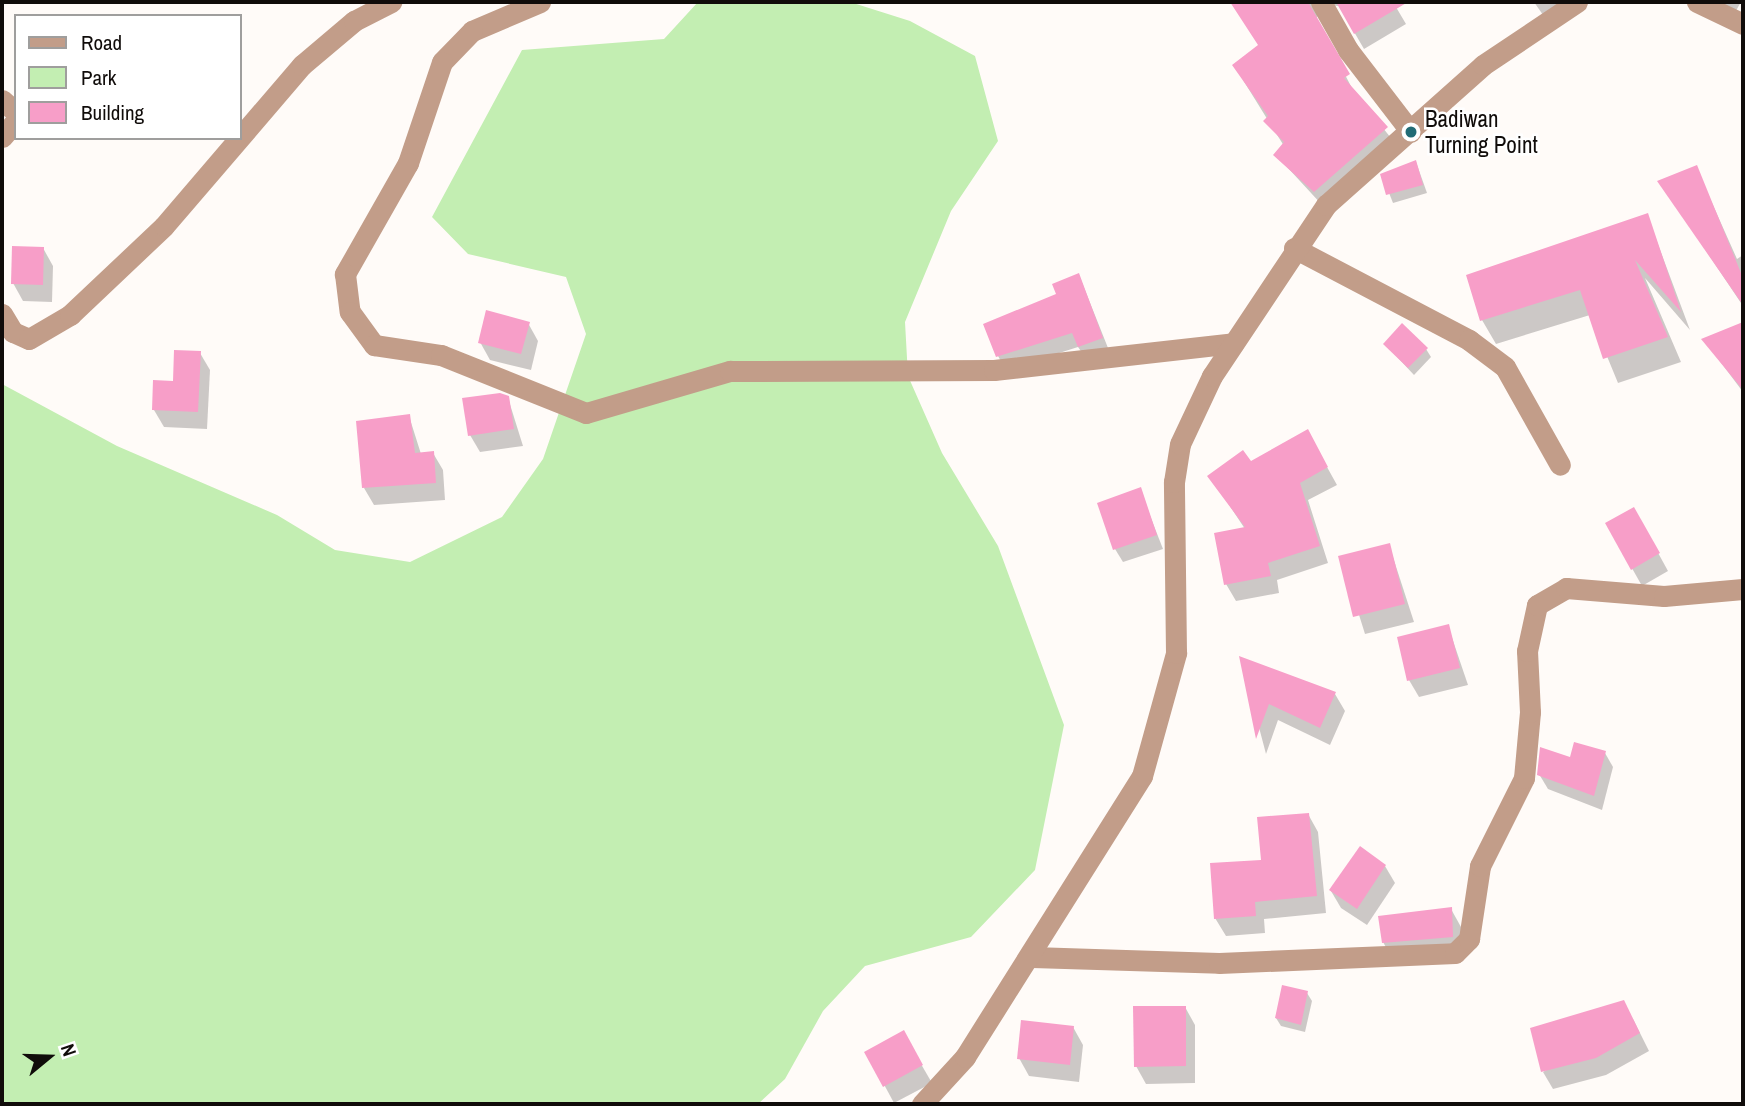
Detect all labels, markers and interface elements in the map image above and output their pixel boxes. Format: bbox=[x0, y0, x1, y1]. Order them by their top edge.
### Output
legend bbox=[14, 14, 242, 140]
text: Road bbox=[81, 28, 122, 57]
text: Park bbox=[81, 63, 116, 92]
text: Building bbox=[81, 98, 144, 127]
place label: Badiwan Turning Point bbox=[1425, 105, 1538, 159]
marker: Badiwan Turning Point bbox=[1403, 124, 1419, 140]
north arrow bbox=[14, 1022, 84, 1092]
text: N bbox=[55, 1041, 83, 1060]

